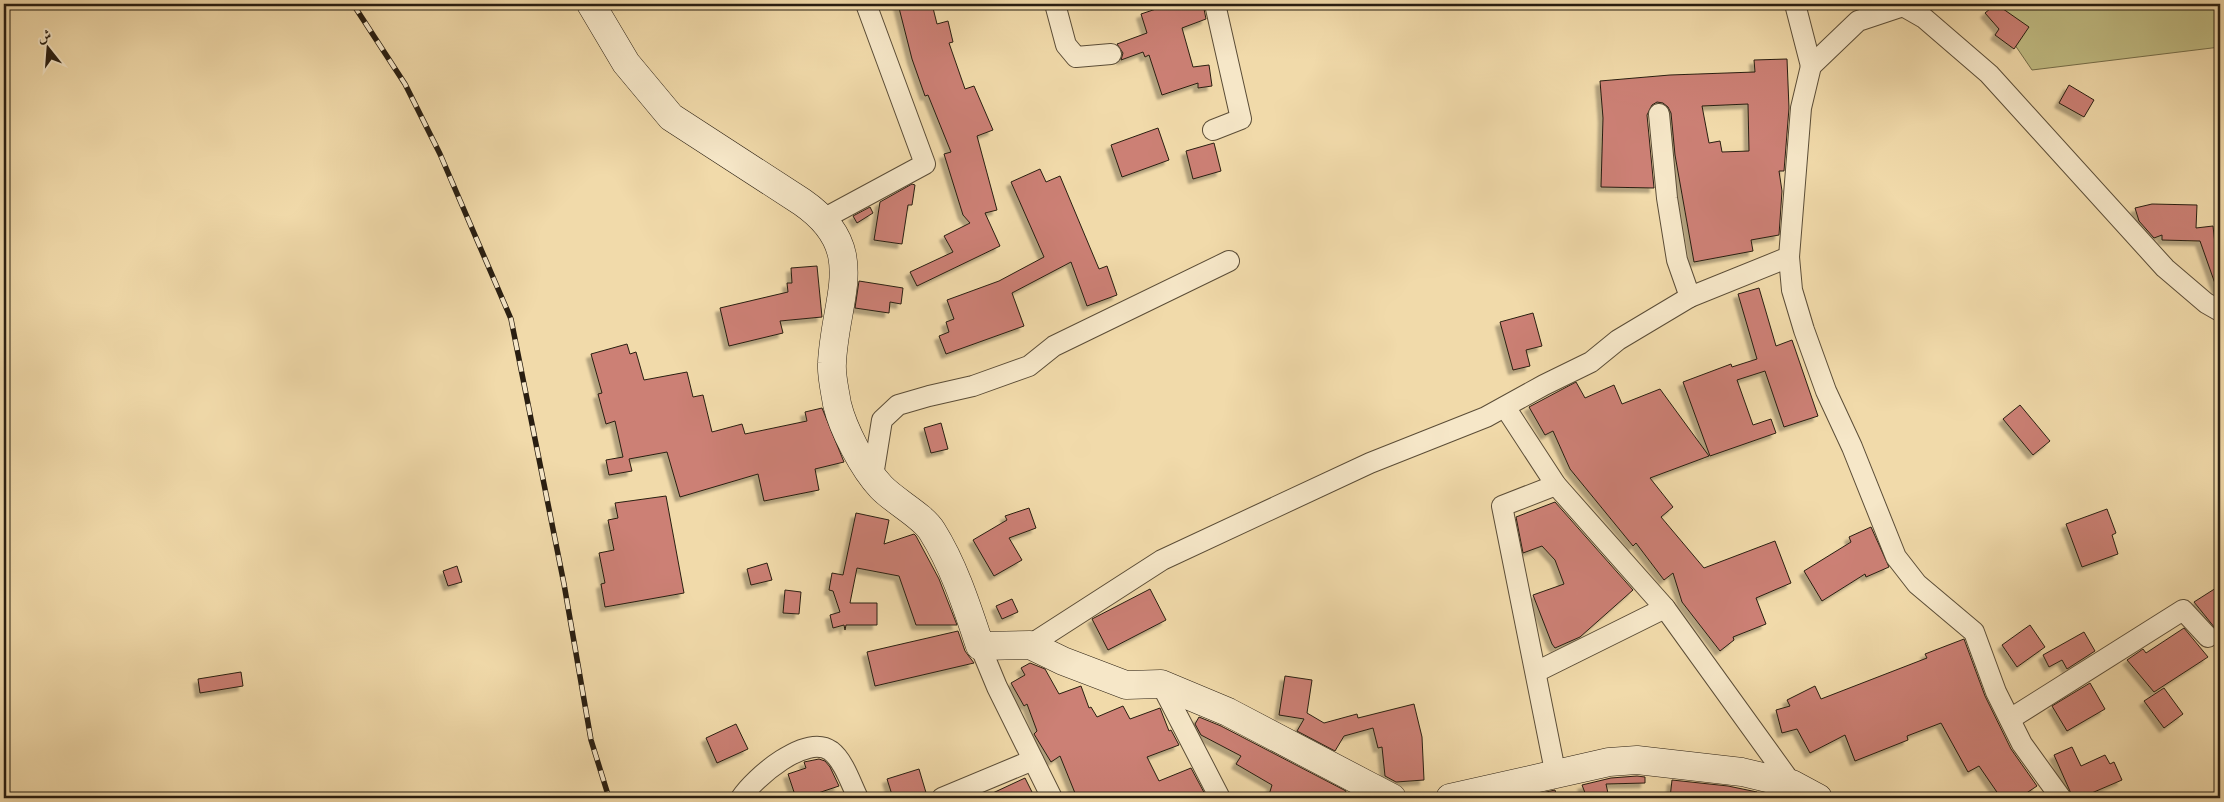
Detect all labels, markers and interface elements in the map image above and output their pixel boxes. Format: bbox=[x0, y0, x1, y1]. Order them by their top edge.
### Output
north arrow bbox=[22, 22, 72, 72]
text: ش bbox=[35, 26, 54, 47]

